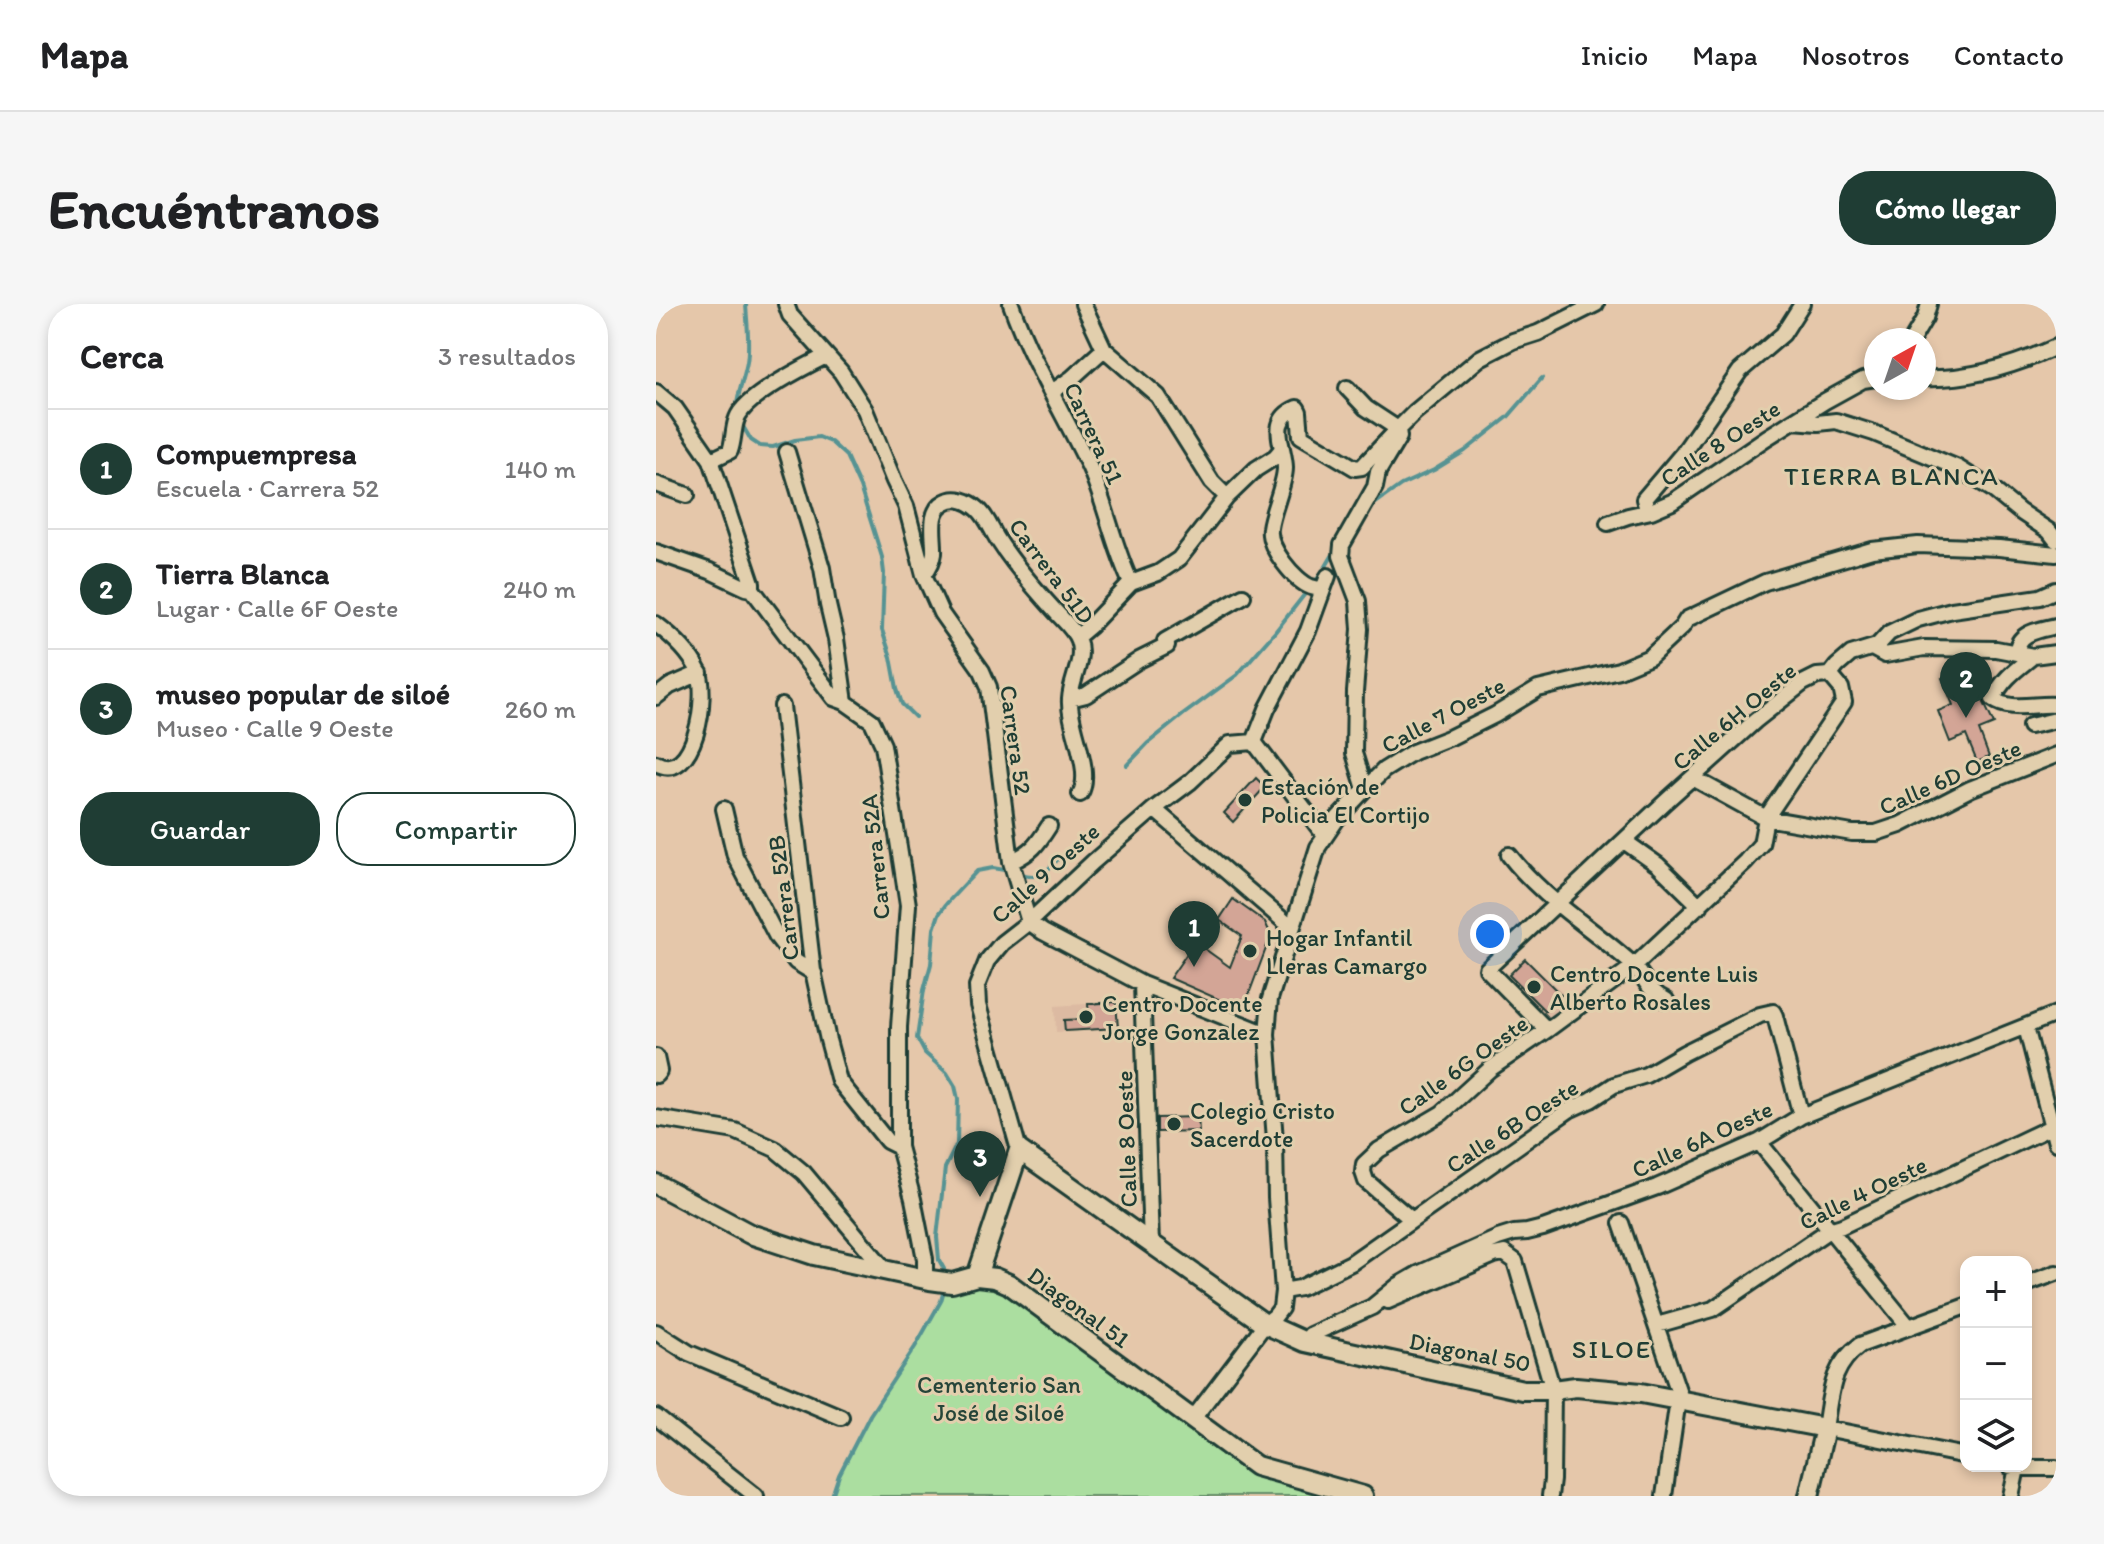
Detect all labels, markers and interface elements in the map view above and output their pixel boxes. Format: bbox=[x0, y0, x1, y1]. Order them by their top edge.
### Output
text: Mapa bbox=[40, 32, 128, 78]
text: Inicio bbox=[1581, 38, 1648, 72]
text: Mapa bbox=[1692, 38, 1758, 72]
text: Nosotros bbox=[1802, 38, 1910, 72]
text: Contacto bbox=[1954, 38, 2064, 72]
button: Cómo llegar bbox=[1839, 171, 2056, 245]
text: Encuéntranos bbox=[48, 175, 380, 242]
north arrow bbox=[1864, 328, 1936, 400]
text: Cerca bbox=[80, 336, 164, 377]
text: 3 resultados bbox=[438, 340, 576, 372]
street label: Carrera 51 bbox=[1058, 377, 1130, 489]
street label: Calle 8 Oeste bbox=[1655, 394, 1785, 492]
text: Compuempresa bbox=[156, 435, 357, 472]
text: 1 bbox=[100, 453, 112, 485]
text: 140 m bbox=[505, 453, 576, 485]
district label: TIERRA BLANCA bbox=[1784, 460, 2000, 492]
text: Escuela · Carrera 52 bbox=[156, 472, 379, 504]
street label: Carrera 51D bbox=[1003, 512, 1101, 630]
text: Tierra Blanca bbox=[156, 555, 329, 592]
text: 2 bbox=[99, 573, 113, 605]
text: 240 m bbox=[503, 573, 576, 605]
text: Lugar · Calle 6F Oeste bbox=[156, 592, 398, 624]
pin: 2 bbox=[1940, 652, 1992, 718]
street label: Calle 6H Oeste bbox=[1666, 656, 1802, 776]
street label: Calle 7 Oeste bbox=[1376, 670, 1510, 760]
text: museo popular de siloé bbox=[156, 675, 450, 712]
street label: Carrera 52 bbox=[994, 683, 1038, 797]
text: 3 bbox=[99, 693, 113, 725]
text: 260 m bbox=[505, 693, 576, 725]
text: Museo · Calle 9 Oeste bbox=[156, 712, 394, 744]
street label: Calle 6D Oeste bbox=[1874, 733, 2026, 821]
place label: Estación de Policia El Cortijo bbox=[1261, 772, 1430, 829]
marker: Estación de Policia El Cortijo bbox=[1236, 791, 1254, 809]
button: Guardar bbox=[80, 792, 320, 866]
button: Compartir bbox=[336, 792, 576, 866]
street label: Carrera 52A bbox=[854, 793, 896, 921]
street label: Calle 9 Oeste bbox=[985, 817, 1105, 929]
street label: Carrera 52B bbox=[761, 834, 805, 962]
pin: 1 bbox=[1168, 901, 1220, 967]
your location bbox=[1470, 914, 1510, 954]
place label: Hogar Infantil Lleras Camargo bbox=[1266, 923, 1428, 980]
marker: Hogar Infantil Lleras Camargo bbox=[1241, 942, 1259, 960]
place label: Centro Docente Luis Alberto Rosales bbox=[1550, 959, 1758, 1016]
marker: Centro Docente Luis Alberto Rosales bbox=[1525, 978, 1543, 996]
place label: Centro Docente Jorge Gonzalez bbox=[1102, 989, 1263, 1046]
marker: Centro Docente Jorge Gonzalez bbox=[1077, 1008, 1095, 1026]
street label: Calle 6G Oeste bbox=[1393, 1008, 1533, 1122]
street label: Calle 8 Oeste bbox=[1109, 1070, 1143, 1208]
street label: Calle 6B Oeste bbox=[1440, 1072, 1584, 1180]
street label: Calle 6A Oeste bbox=[1627, 1094, 1777, 1184]
place label: Colegio Cristo Sacerdote bbox=[1190, 1096, 1335, 1153]
marker: Colegio Cristo Sacerdote bbox=[1165, 1115, 1183, 1133]
pin: 3 bbox=[954, 1131, 1006, 1197]
street label: Calle 4 Oeste bbox=[1795, 1150, 1931, 1236]
map controls bbox=[1960, 1256, 2032, 1472]
button: + bbox=[1960, 1256, 2032, 1328]
street label: Diagonal 51 bbox=[1022, 1260, 1136, 1354]
street label: Diagonal 50 bbox=[1407, 1326, 1533, 1378]
button: − bbox=[1960, 1328, 2032, 1400]
district label: SILOE bbox=[1572, 1333, 1652, 1365]
park label: Cementerio San José de Siloé bbox=[917, 1370, 1081, 1427]
button: layers bbox=[1960, 1400, 2032, 1472]

